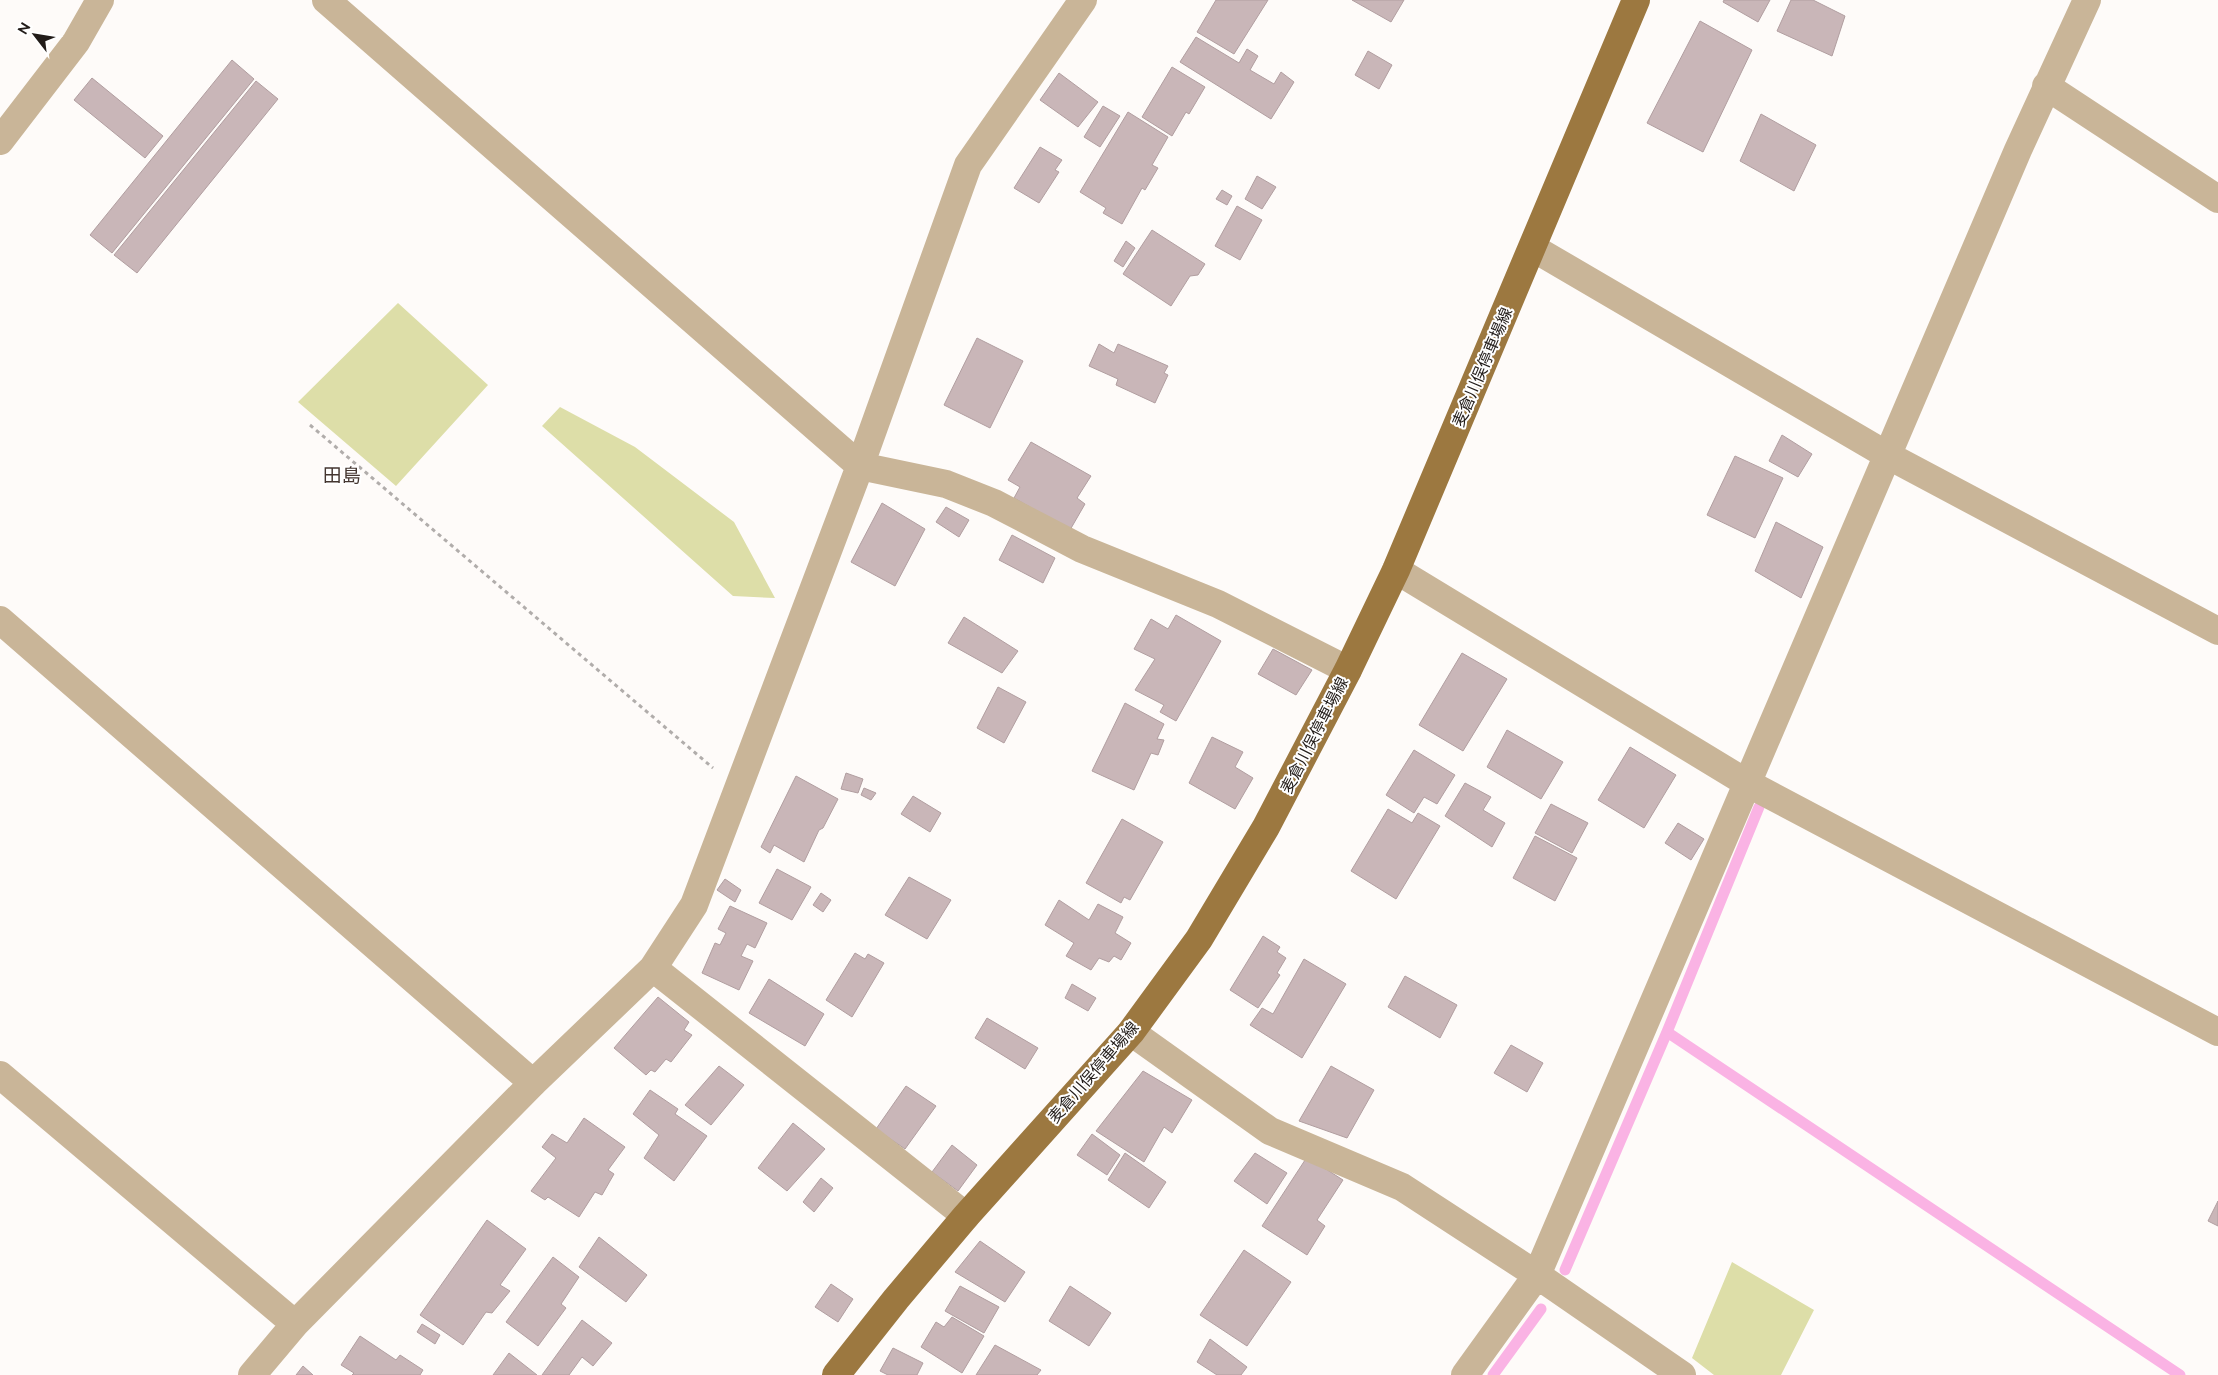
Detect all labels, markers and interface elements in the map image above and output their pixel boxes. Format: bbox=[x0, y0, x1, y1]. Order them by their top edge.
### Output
north arrow bbox=[10, 10, 60, 60]
text: N bbox=[14, 20, 33, 37]
street label: 麦倉川俣停車場線 bbox=[1449, 305, 1516, 430]
district label: 田島 bbox=[323, 464, 361, 486]
street label: 麦倉川俣停車場線 bbox=[1277, 674, 1352, 797]
street label: 麦倉川俣停車場線 bbox=[1044, 1018, 1143, 1127]

